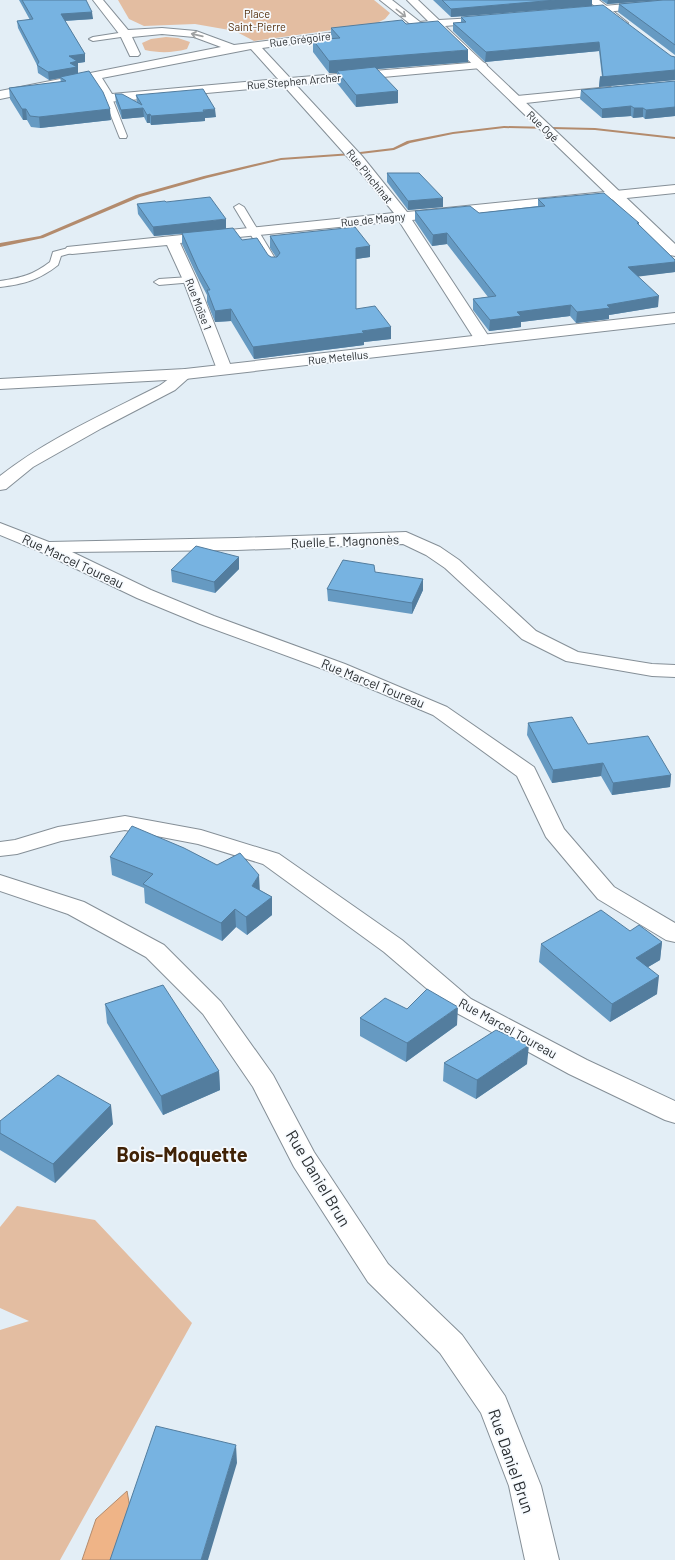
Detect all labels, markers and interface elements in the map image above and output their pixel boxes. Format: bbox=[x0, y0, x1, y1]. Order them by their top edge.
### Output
park label: Place Saint-Pierre bbox=[228, 7, 286, 33]
one-way arrow bbox=[396, 8, 407, 17]
street label: Rue Grégoire bbox=[269, 29, 332, 49]
one-way arrow bbox=[191, 31, 204, 38]
street label: Rue Stephen Archer bbox=[246, 70, 342, 92]
street label: Rue Ogé bbox=[524, 108, 562, 144]
street label: Rue Pinchinat bbox=[344, 146, 396, 206]
street label: Rue de Magny bbox=[340, 209, 406, 229]
street label: Rue Moïse 1 bbox=[183, 276, 215, 332]
street label: Rue Metellus bbox=[307, 347, 369, 367]
street label: Rue Marcel Toureau bbox=[20, 531, 126, 591]
street label: Ruelle E. Magnonès bbox=[291, 531, 399, 551]
street label: Rue Marcel Toureau bbox=[319, 655, 427, 711]
street label: Rue Marcel Toureau bbox=[456, 994, 560, 1062]
street label: Rue Daniel Brun bbox=[283, 1126, 355, 1230]
district label: Bois-Moquette bbox=[116, 1142, 248, 1166]
street label: Rue Daniel Brun bbox=[485, 1406, 539, 1516]

